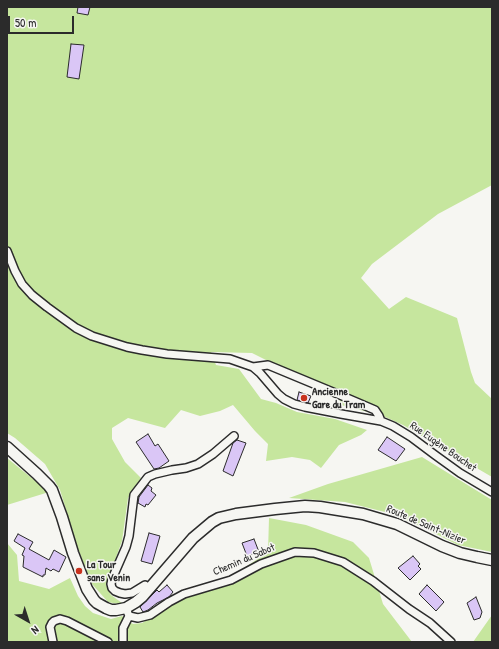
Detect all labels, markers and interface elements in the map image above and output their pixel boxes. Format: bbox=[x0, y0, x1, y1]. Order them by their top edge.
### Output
scale bar bbox=[10, 8, 76, 34]
text: 50 m bbox=[15, 14, 36, 31]
place label: Ancienne Gare du Tram bbox=[312, 385, 365, 411]
marker: Ancienne Gare du Tram bbox=[299, 393, 309, 403]
street label: Rue Eugène Bouchet bbox=[407, 419, 479, 475]
street label: Route de Saint-Nizier bbox=[384, 502, 468, 548]
street label: Chemin du Sabot bbox=[211, 541, 277, 579]
place label: La Tour sans Venin bbox=[87, 558, 130, 584]
marker: La Tour sans Venin bbox=[74, 566, 84, 576]
north arrow bbox=[8, 601, 48, 641]
text: N bbox=[29, 623, 42, 638]

